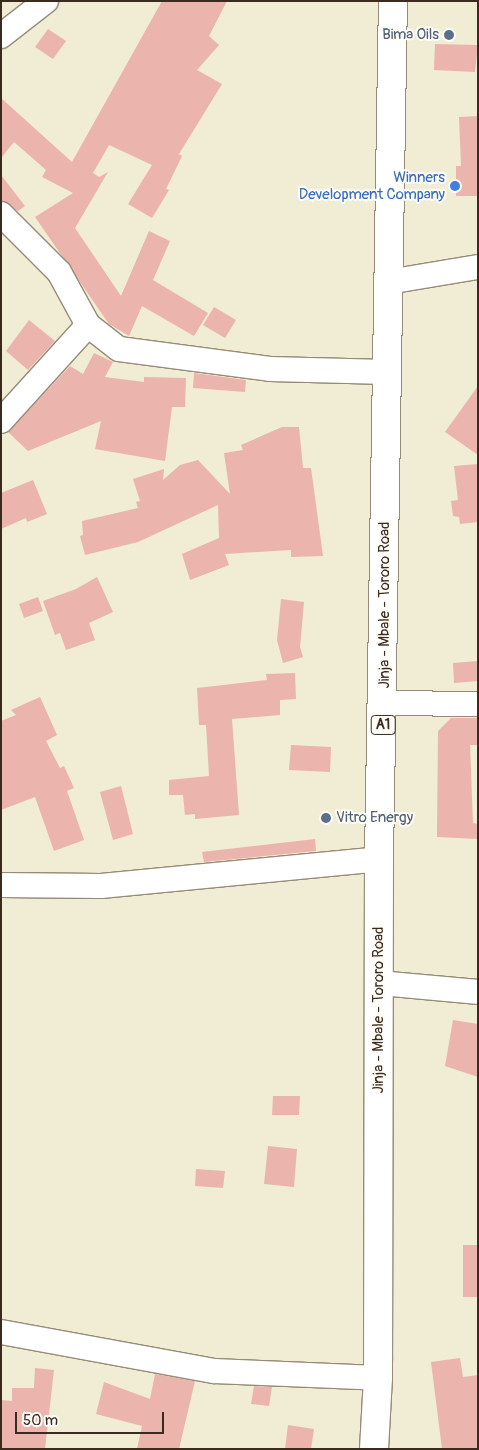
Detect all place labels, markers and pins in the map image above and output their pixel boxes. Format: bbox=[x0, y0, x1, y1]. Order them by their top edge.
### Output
place label: Bima Oils bbox=[382, 26, 439, 44]
marker: Bima Oils bbox=[443, 29, 455, 41]
place label: Winners Development Company bbox=[299, 168, 445, 203]
marker: Winners Development Company bbox=[449, 180, 461, 192]
place label: Vitro Energy bbox=[336, 809, 413, 827]
marker: Vitro Energy bbox=[320, 812, 332, 824]

